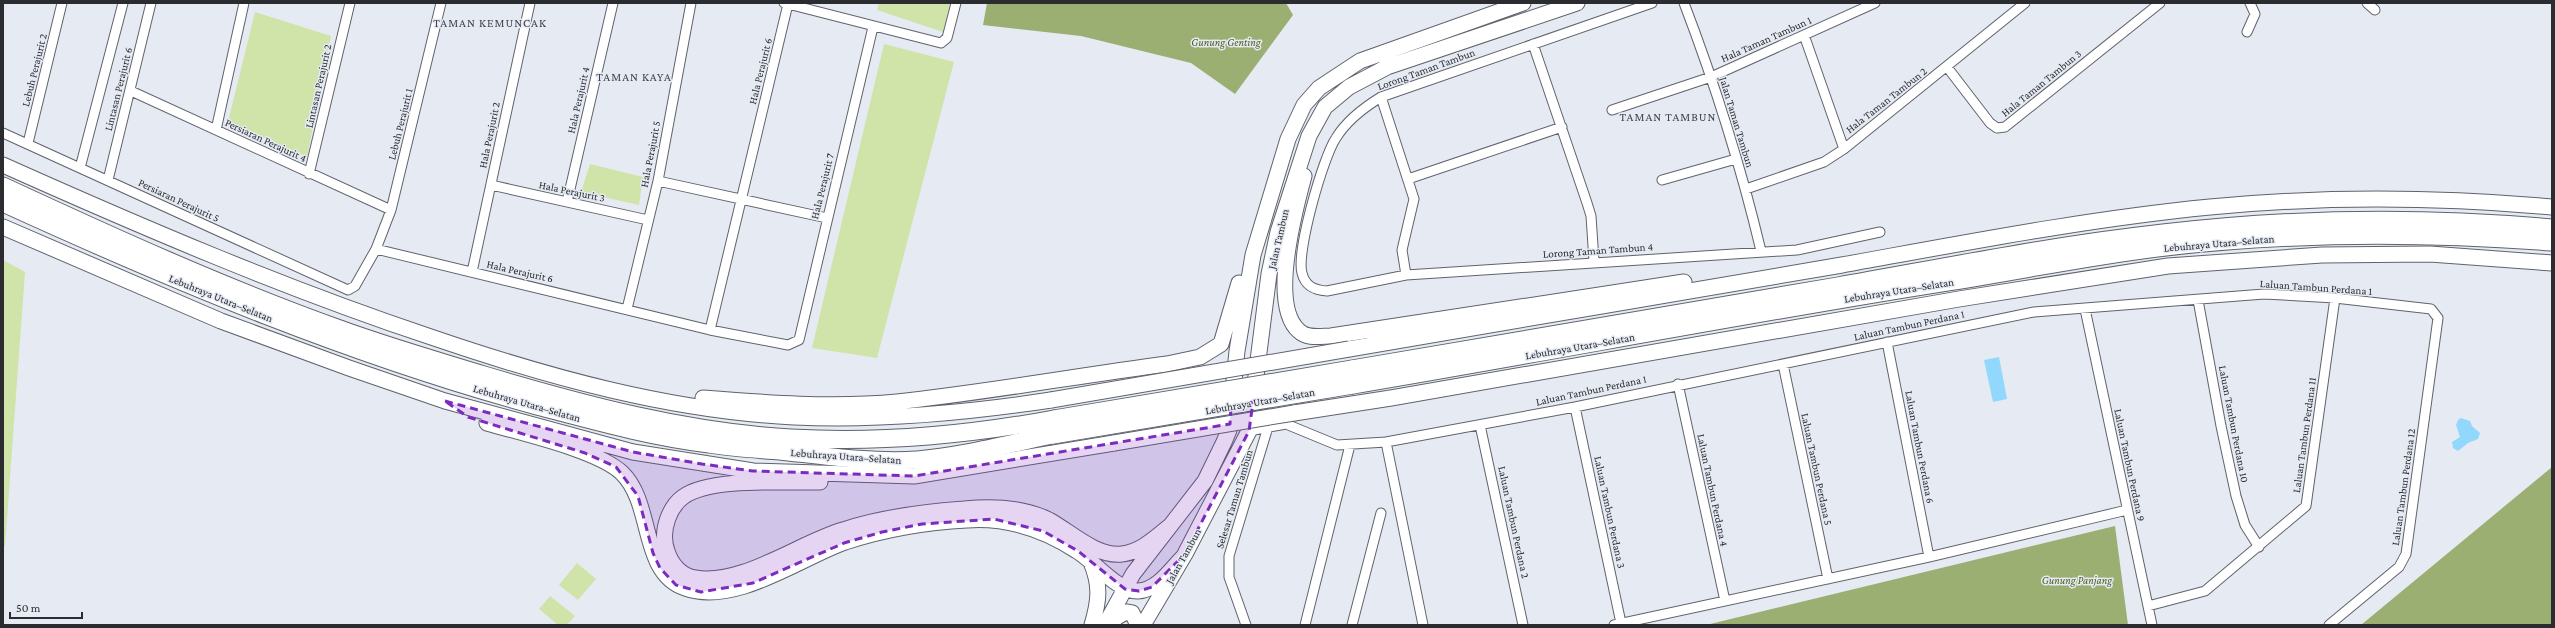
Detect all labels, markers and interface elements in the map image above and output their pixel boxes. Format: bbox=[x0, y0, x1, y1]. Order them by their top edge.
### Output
street label: Hala Taman Tambun 1 bbox=[1719, 14, 1813, 64]
district label: TAMAN KEMUNCAK bbox=[433, 16, 547, 30]
street label: Lebuh Perajurit 2 bbox=[19, 32, 50, 108]
park label: Gunung Genting bbox=[1191, 36, 1262, 49]
street label: Hala Perajurit 6 bbox=[746, 37, 775, 106]
street label: Lintasan Perajurit 2 bbox=[303, 43, 334, 129]
street label: Lintasan Perajurit 6 bbox=[102, 46, 135, 132]
street label: Lorong Taman Tambun bbox=[1376, 46, 1477, 93]
street label: Hala Taman Tambun 3 bbox=[1999, 47, 2083, 119]
street label: Hala Perajurit 4 bbox=[565, 65, 593, 135]
street label: Hala Taman Tambun 2 bbox=[1843, 65, 1929, 135]
district label: TAMAN KAYA bbox=[596, 70, 672, 84]
street label: Jalan Taman Tambun bbox=[1716, 74, 1756, 169]
street label: Lebuh Perajurit 1 bbox=[385, 87, 416, 161]
street label: Hala Perajurit 2 bbox=[476, 101, 503, 169]
district label: TAMAN TAMBUN bbox=[1619, 110, 1717, 124]
street label: Persiaran Perajurit 4 bbox=[223, 116, 309, 165]
street label: Hala Perajurit 5 bbox=[638, 120, 663, 188]
street label: Hala Perajurit 7 bbox=[808, 152, 837, 220]
street label: Persiaran Perajurit 5 bbox=[136, 176, 221, 225]
street label: Hala Perajurit 3 bbox=[538, 178, 606, 205]
street label: Jalan Tambun bbox=[1265, 208, 1292, 271]
street label: Lebuhraya Utara–Selatan bbox=[2163, 232, 2275, 255]
street label: Lorong Taman Tambun 4 bbox=[1542, 240, 1654, 261]
street label: Hala Perajurit 6 bbox=[485, 258, 554, 285]
street label: Lebuhraya Utara–Selatan bbox=[167, 272, 275, 325]
street label: Lebuhraya Utara–Selatan bbox=[1843, 275, 1955, 306]
street label: Laluan Tambun Perdana 1 bbox=[2259, 277, 2373, 297]
street label: Laluan Tambun Perdana 1 bbox=[1853, 307, 1966, 343]
street label: Lebuhraya Utara–Selatan bbox=[1524, 330, 1636, 363]
street label: Laluan Tambun Perdana 10 bbox=[2217, 364, 2251, 484]
street label: Laluan Tambun Perdana 1 bbox=[1535, 372, 1648, 408]
street label: Laluan Tambun Perdana 11 bbox=[2290, 376, 2318, 493]
street label: Lebuhraya Utara–Selatan bbox=[472, 382, 582, 425]
street label: Lebuhraya Utara–Selatan bbox=[1204, 385, 1316, 418]
street label: Laluan Tambun Perdana 6 bbox=[1903, 390, 1937, 504]
street label: Laluan Tambun Perdana 9 bbox=[2112, 408, 2148, 522]
street label: Laluan Tambun Perdana 5 bbox=[1799, 412, 1835, 526]
street label: Laluan Tambun Perdana 12 bbox=[2389, 428, 2417, 546]
street label: Laluan Tambun Perdana 4 bbox=[1695, 433, 1731, 548]
street label: Lebuhraya Utara–Selatan bbox=[790, 446, 902, 467]
street label: Selesar Taman Tambun bbox=[1213, 448, 1255, 550]
street label: Laluan Tambun Perdana 3 bbox=[1592, 455, 1628, 569]
street label: Laluan Tambun Perdana 2 bbox=[1496, 465, 1532, 579]
street label: Jalan Tambun bbox=[1162, 526, 1204, 587]
park label: Gunung Panjang bbox=[2042, 574, 2113, 587]
scale bar bbox=[10, 594, 82, 620]
text: 50 m bbox=[16, 601, 41, 615]

